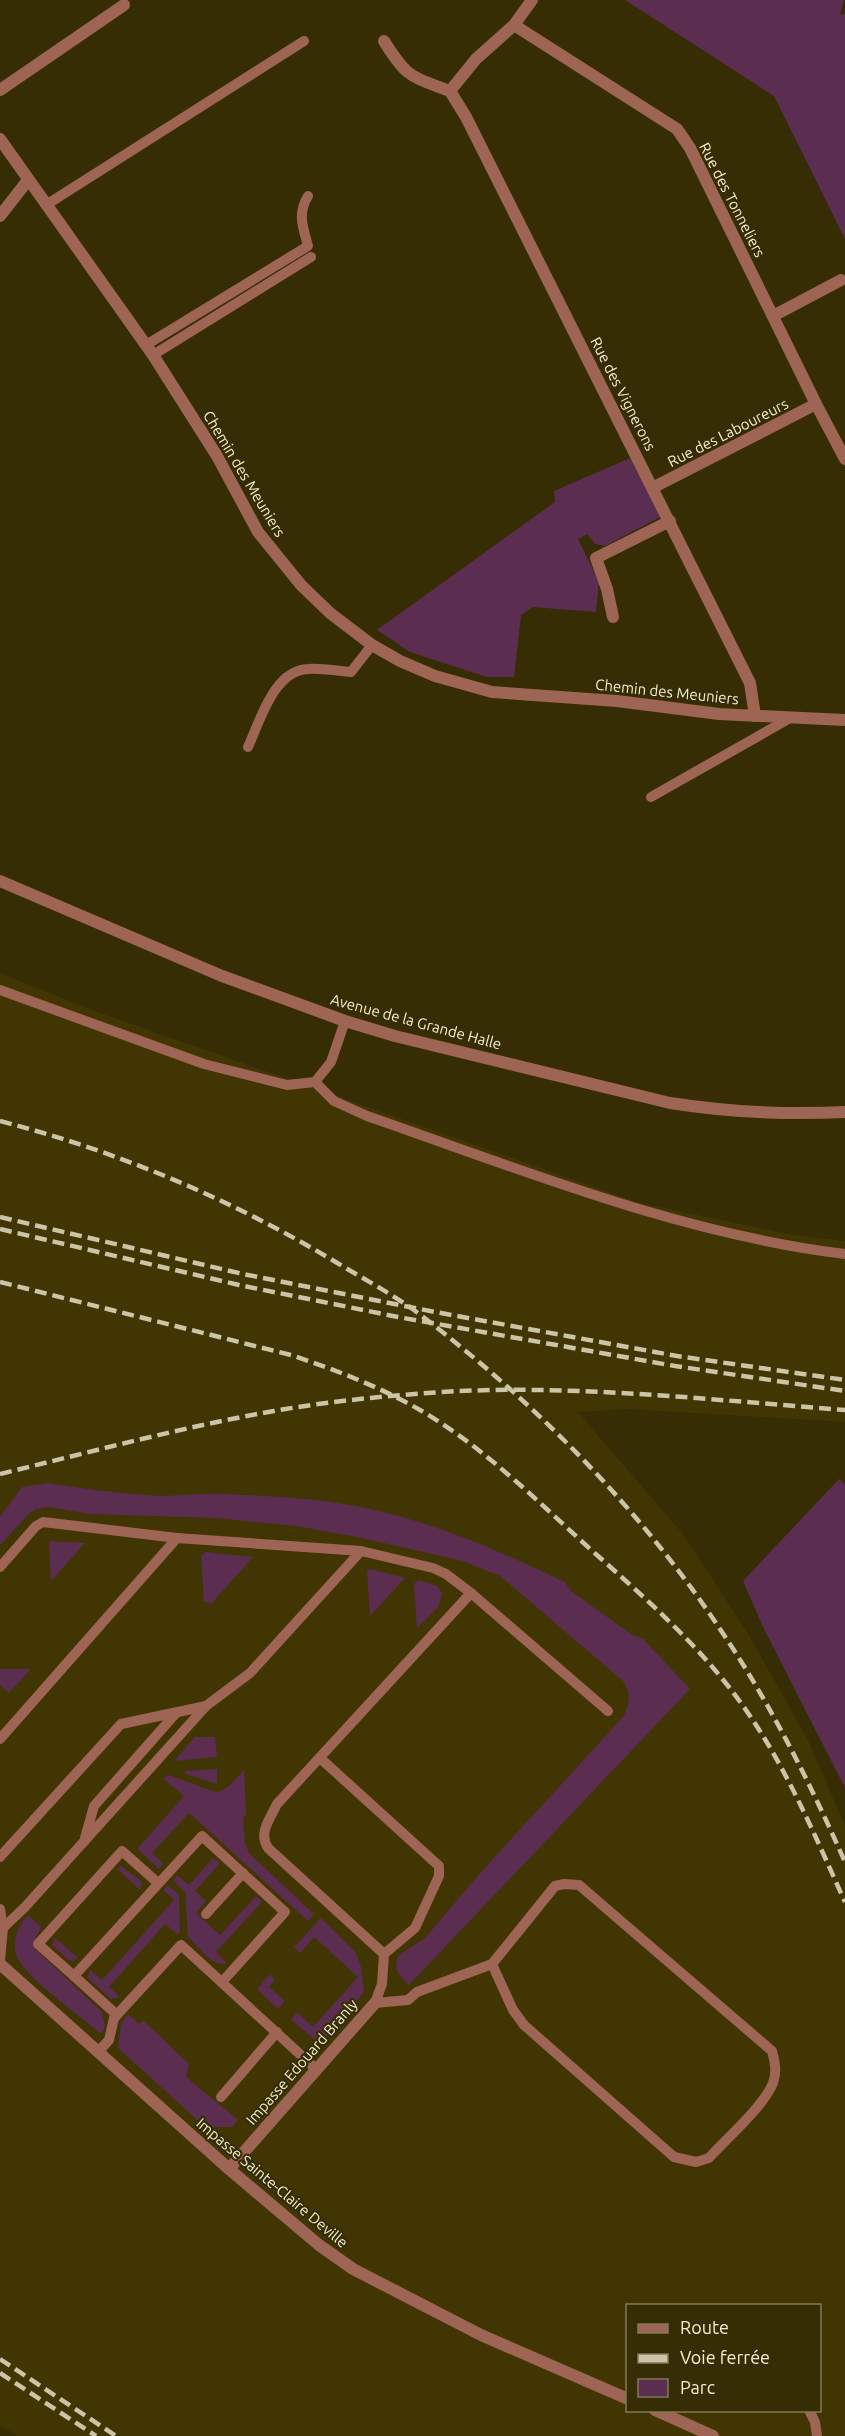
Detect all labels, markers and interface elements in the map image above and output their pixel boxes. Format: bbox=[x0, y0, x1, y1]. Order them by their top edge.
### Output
street label: Rue des Tonneliers bbox=[696, 140, 769, 260]
street label: Rue des Vignerons bbox=[587, 334, 659, 453]
street label: Rue des Laboureurs bbox=[665, 395, 791, 470]
street label: Chemin des Meuniers bbox=[200, 408, 289, 540]
street label: Chemin des Meuniers bbox=[594, 676, 740, 707]
street label: Avenue de la Grande Halle bbox=[329, 990, 503, 1053]
street label: Impasse Edouard Branly bbox=[243, 1995, 361, 2128]
street label: Impasse Sainte-Claire Deville bbox=[193, 2114, 351, 2251]
legend bbox=[626, 2304, 821, 2412]
text: Route bbox=[680, 2317, 729, 2337]
text: Voie ferrée bbox=[680, 2347, 770, 2367]
text: Parc bbox=[680, 2377, 715, 2397]

